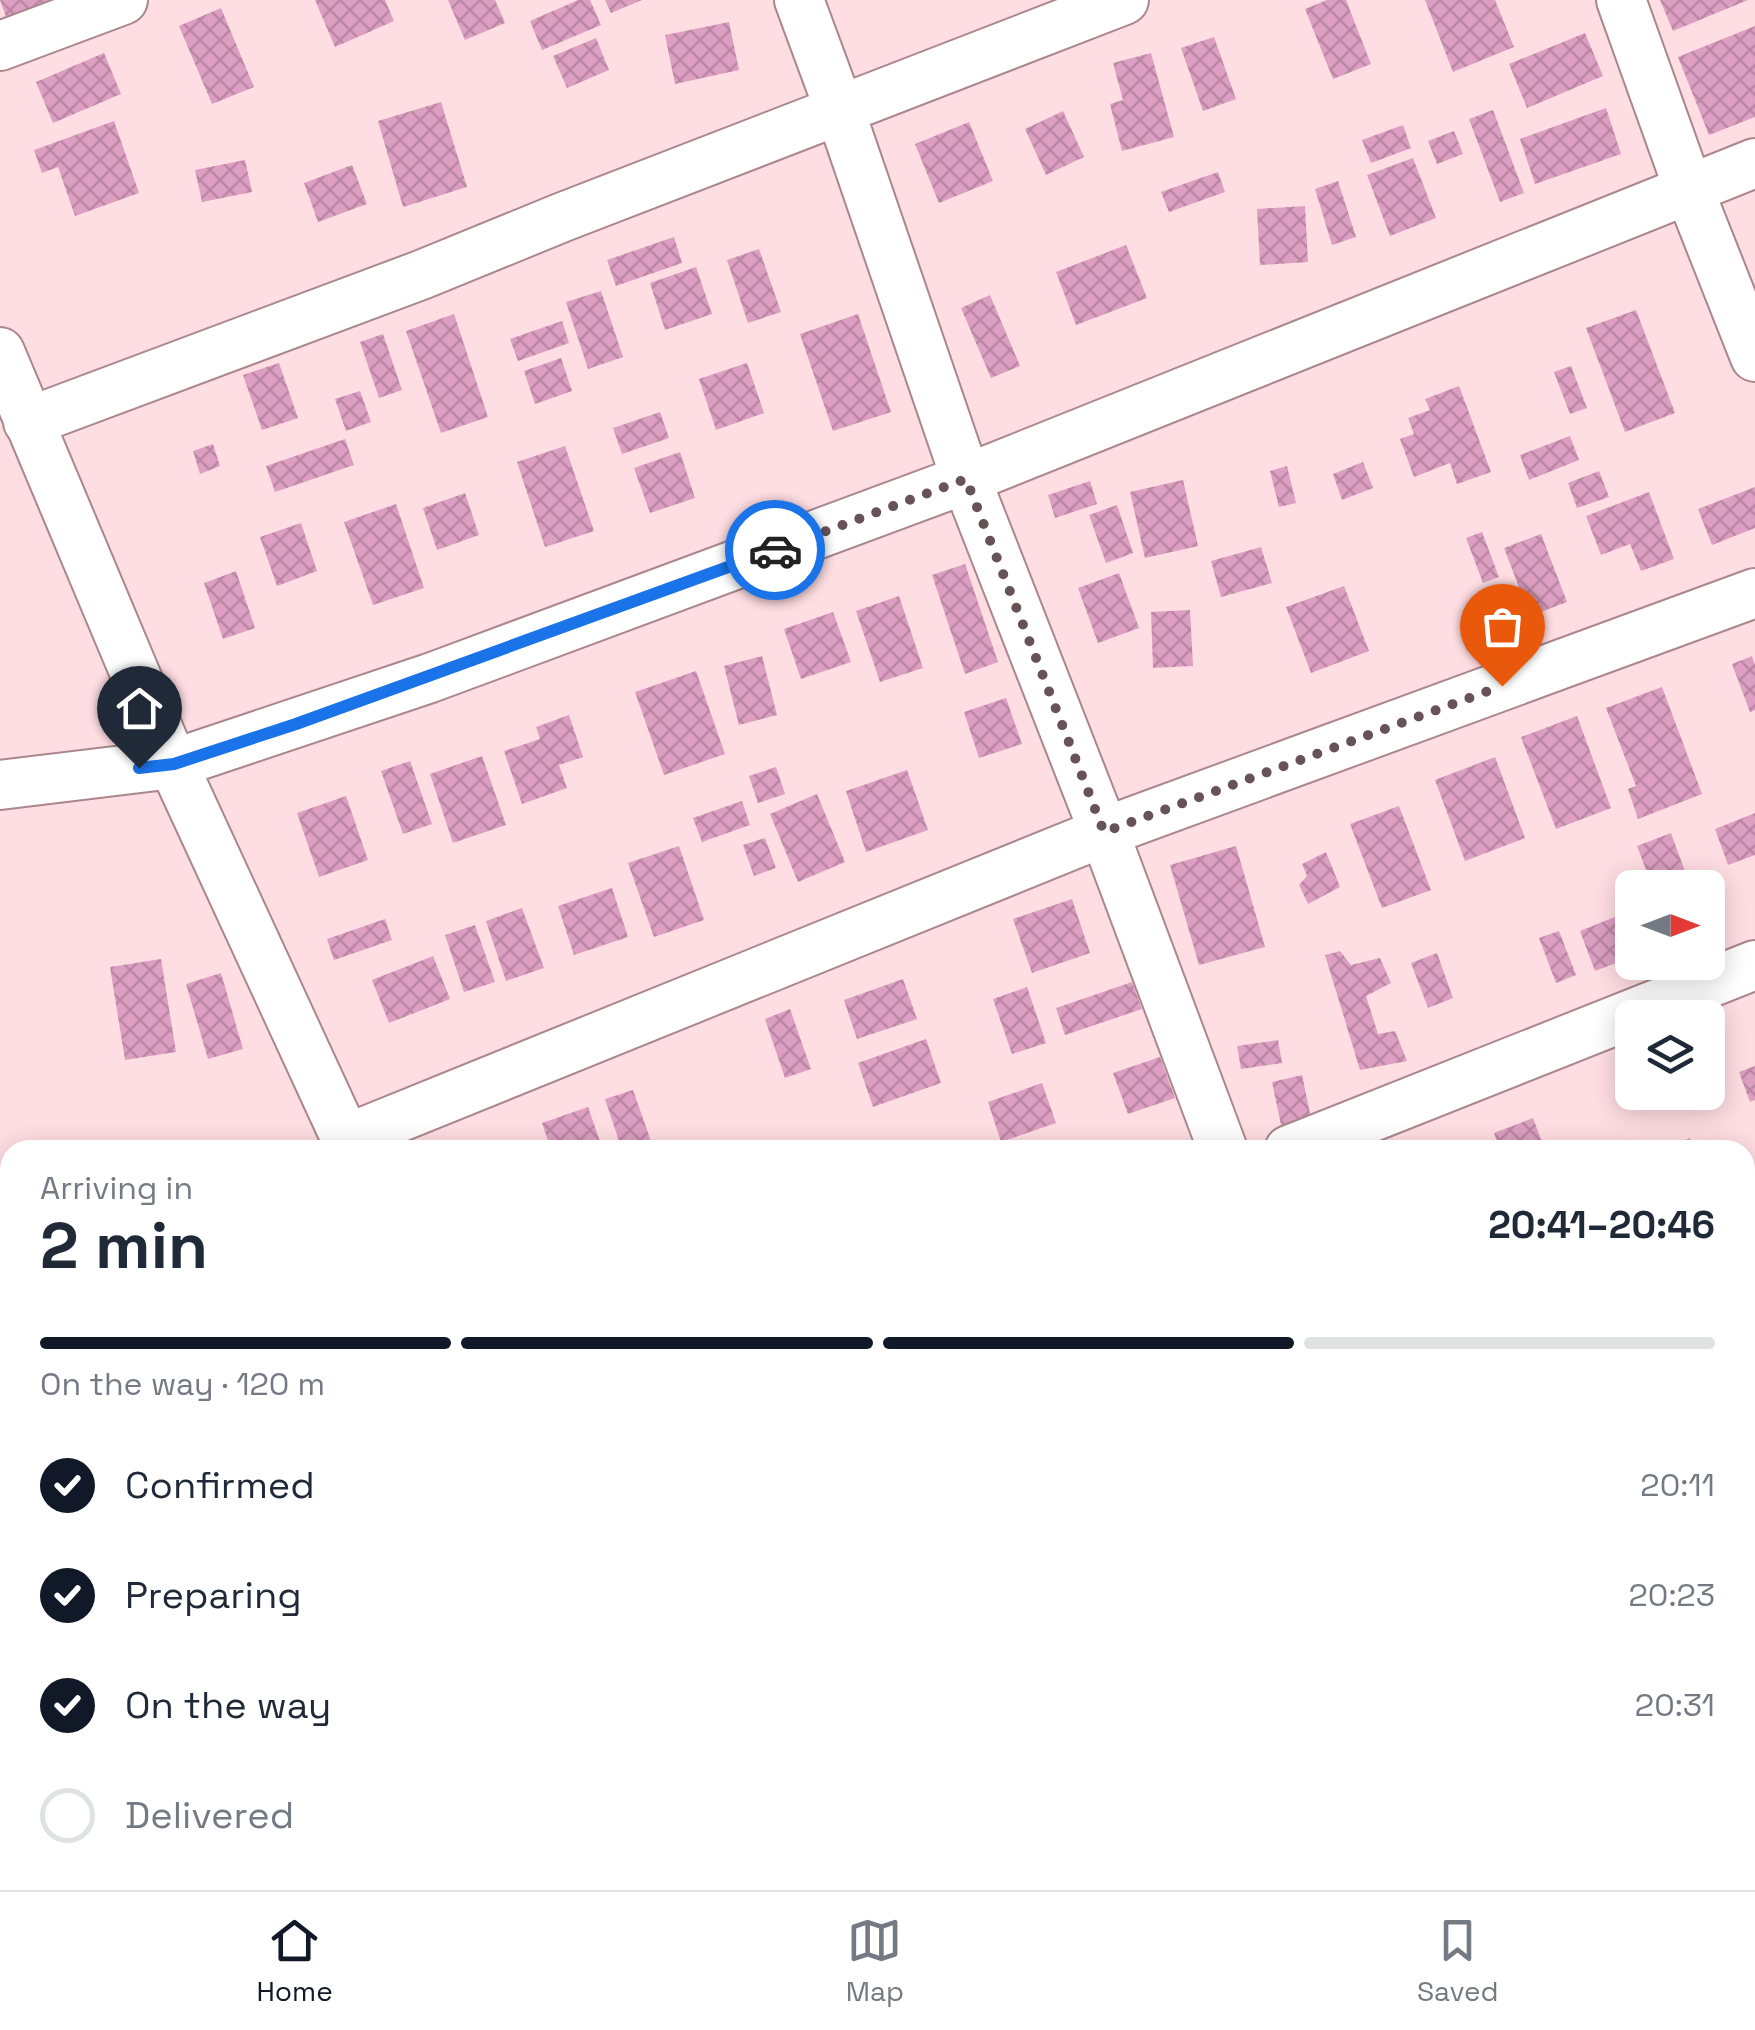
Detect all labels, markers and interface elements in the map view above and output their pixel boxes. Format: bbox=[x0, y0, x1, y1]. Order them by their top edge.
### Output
courier bbox=[725, 500, 825, 600]
icon: car bbox=[748, 523, 803, 578]
pin bbox=[1460, 584, 1545, 687]
icon: bag bbox=[1475, 599, 1530, 654]
pin bbox=[97, 666, 182, 769]
icon: home bbox=[112, 681, 167, 736]
north arrow bbox=[1615, 870, 1725, 980]
map controls bbox=[1615, 870, 1725, 1110]
button: layers bbox=[1615, 1000, 1725, 1110]
text: Arriving in bbox=[40, 1168, 193, 1208]
text: 20:41–20:46 bbox=[1488, 1201, 1715, 1249]
text: 2 min bbox=[40, 1204, 208, 1287]
text: On the way · 120 m bbox=[40, 1364, 325, 1404]
icon: check bbox=[40, 1458, 95, 1513]
text: Confirmed bbox=[125, 1461, 315, 1509]
text: 20:11 bbox=[1640, 1465, 1715, 1505]
icon: check bbox=[40, 1568, 95, 1623]
text: Preparing bbox=[125, 1571, 302, 1619]
text: 20:23 bbox=[1629, 1575, 1715, 1615]
icon: check bbox=[40, 1678, 95, 1733]
text: On the way bbox=[125, 1681, 331, 1729]
text: 20:31 bbox=[1635, 1685, 1715, 1725]
text: Delivered bbox=[125, 1791, 294, 1839]
tab: Home bbox=[256, 1913, 333, 2009]
tab: Map bbox=[846, 1913, 904, 2009]
tab: Saved bbox=[1417, 1913, 1499, 2009]

